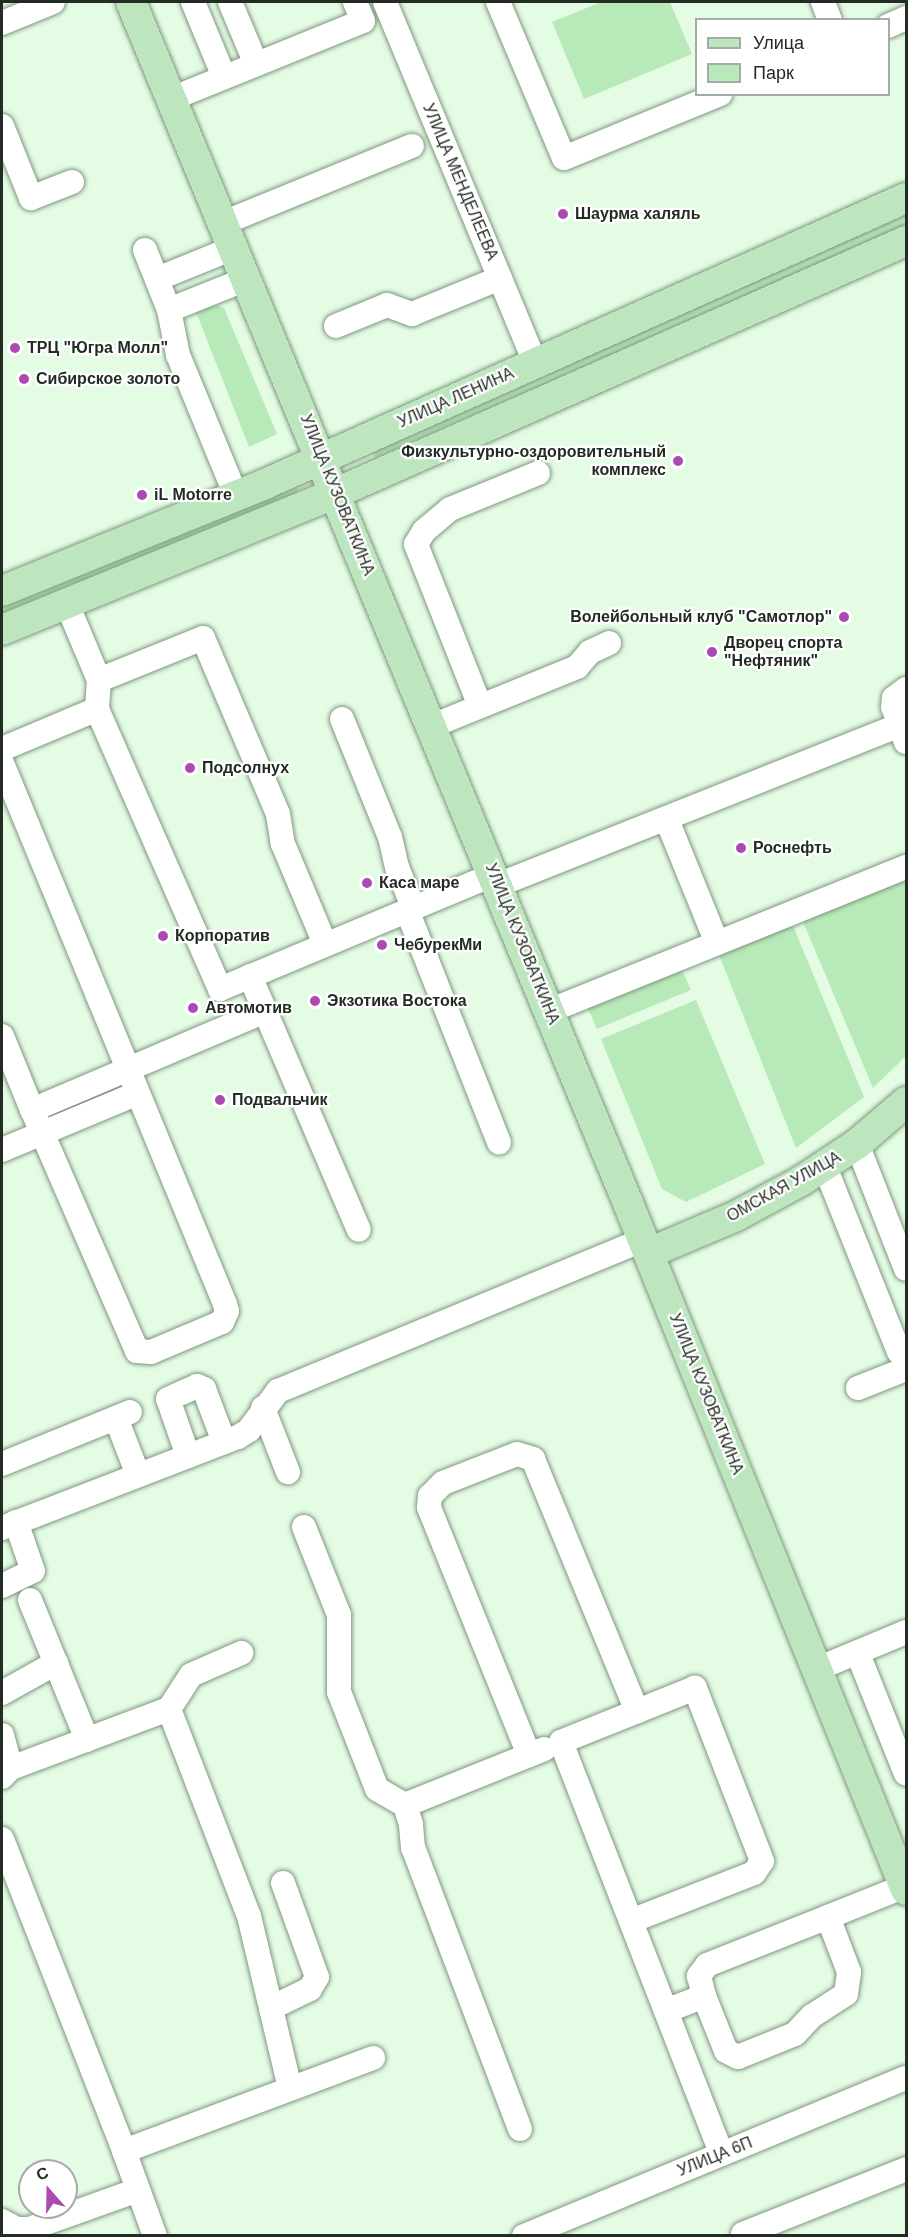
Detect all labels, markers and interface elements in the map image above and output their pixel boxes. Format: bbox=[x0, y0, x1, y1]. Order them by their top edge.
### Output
legend bbox=[695, 18, 890, 96]
text: Улица bbox=[753, 33, 804, 53]
text: Парк bbox=[753, 63, 794, 83]
street label: УЛИЦА МЕНДЕЛЕЕВА bbox=[418, 101, 502, 263]
place label: Шаурма халяль bbox=[575, 204, 700, 224]
marker: Шаурма халяль bbox=[556, 207, 570, 221]
place label: ТРЦ "Югра Молл" bbox=[27, 338, 168, 358]
marker: ТРЦ "Югра Молл" bbox=[8, 341, 22, 355]
street label: УЛИЦА ЛЕНИНА bbox=[395, 364, 517, 432]
place label: Сибирское золото bbox=[36, 369, 180, 389]
marker: Сибирское золото bbox=[17, 372, 31, 386]
street label: УЛИЦА КУЗОВАТКИНА bbox=[296, 412, 378, 578]
place label: Физкультурно-оздоровительный комплекс bbox=[401, 442, 666, 480]
marker: Физкультурно-оздоровительный комплекс bbox=[671, 454, 685, 468]
place label: iL Motorre bbox=[154, 485, 232, 505]
marker: iL Motorre bbox=[135, 488, 149, 502]
place label: Волейбольный клуб "Самотлор" bbox=[570, 607, 832, 627]
marker: Волейбольный клуб "Самотлор" bbox=[837, 610, 851, 624]
place label: Дворец спорта "Нефтяник" bbox=[724, 633, 842, 671]
marker: Дворец спорта "Нефтяник" bbox=[705, 645, 719, 659]
place label: Подсолнух bbox=[202, 758, 289, 778]
marker: Подсолнух bbox=[183, 761, 197, 775]
place label: Роснефть bbox=[753, 838, 832, 858]
marker: Роснефть bbox=[734, 841, 748, 855]
street label: УЛИЦА КУЗОВАТКИНА bbox=[481, 861, 563, 1027]
place label: Каса маре bbox=[379, 873, 459, 893]
marker: Каса маре bbox=[360, 876, 374, 890]
place label: Корпоратив bbox=[175, 926, 270, 946]
marker: Корпоратив bbox=[156, 929, 170, 943]
place label: ЧебурекМи bbox=[394, 935, 482, 955]
marker: ЧебурекМи bbox=[375, 938, 389, 952]
place label: Экзотика Востока bbox=[327, 991, 467, 1011]
marker: Экзотика Востока bbox=[308, 994, 322, 1008]
place label: Автомотив bbox=[205, 998, 292, 1018]
marker: Автомотив bbox=[186, 1001, 200, 1015]
place label: Подвальчик bbox=[232, 1090, 327, 1110]
marker: Подвальчик bbox=[213, 1093, 227, 1107]
street label: ОМСКАЯ УЛИЦА bbox=[724, 1148, 844, 1226]
street label: УЛИЦА КУЗОВАТКИНА bbox=[665, 1311, 747, 1477]
street label: УЛИЦА 6П bbox=[675, 2133, 755, 2181]
north arrow bbox=[18, 2159, 78, 2219]
text: С bbox=[34, 2164, 51, 2183]

